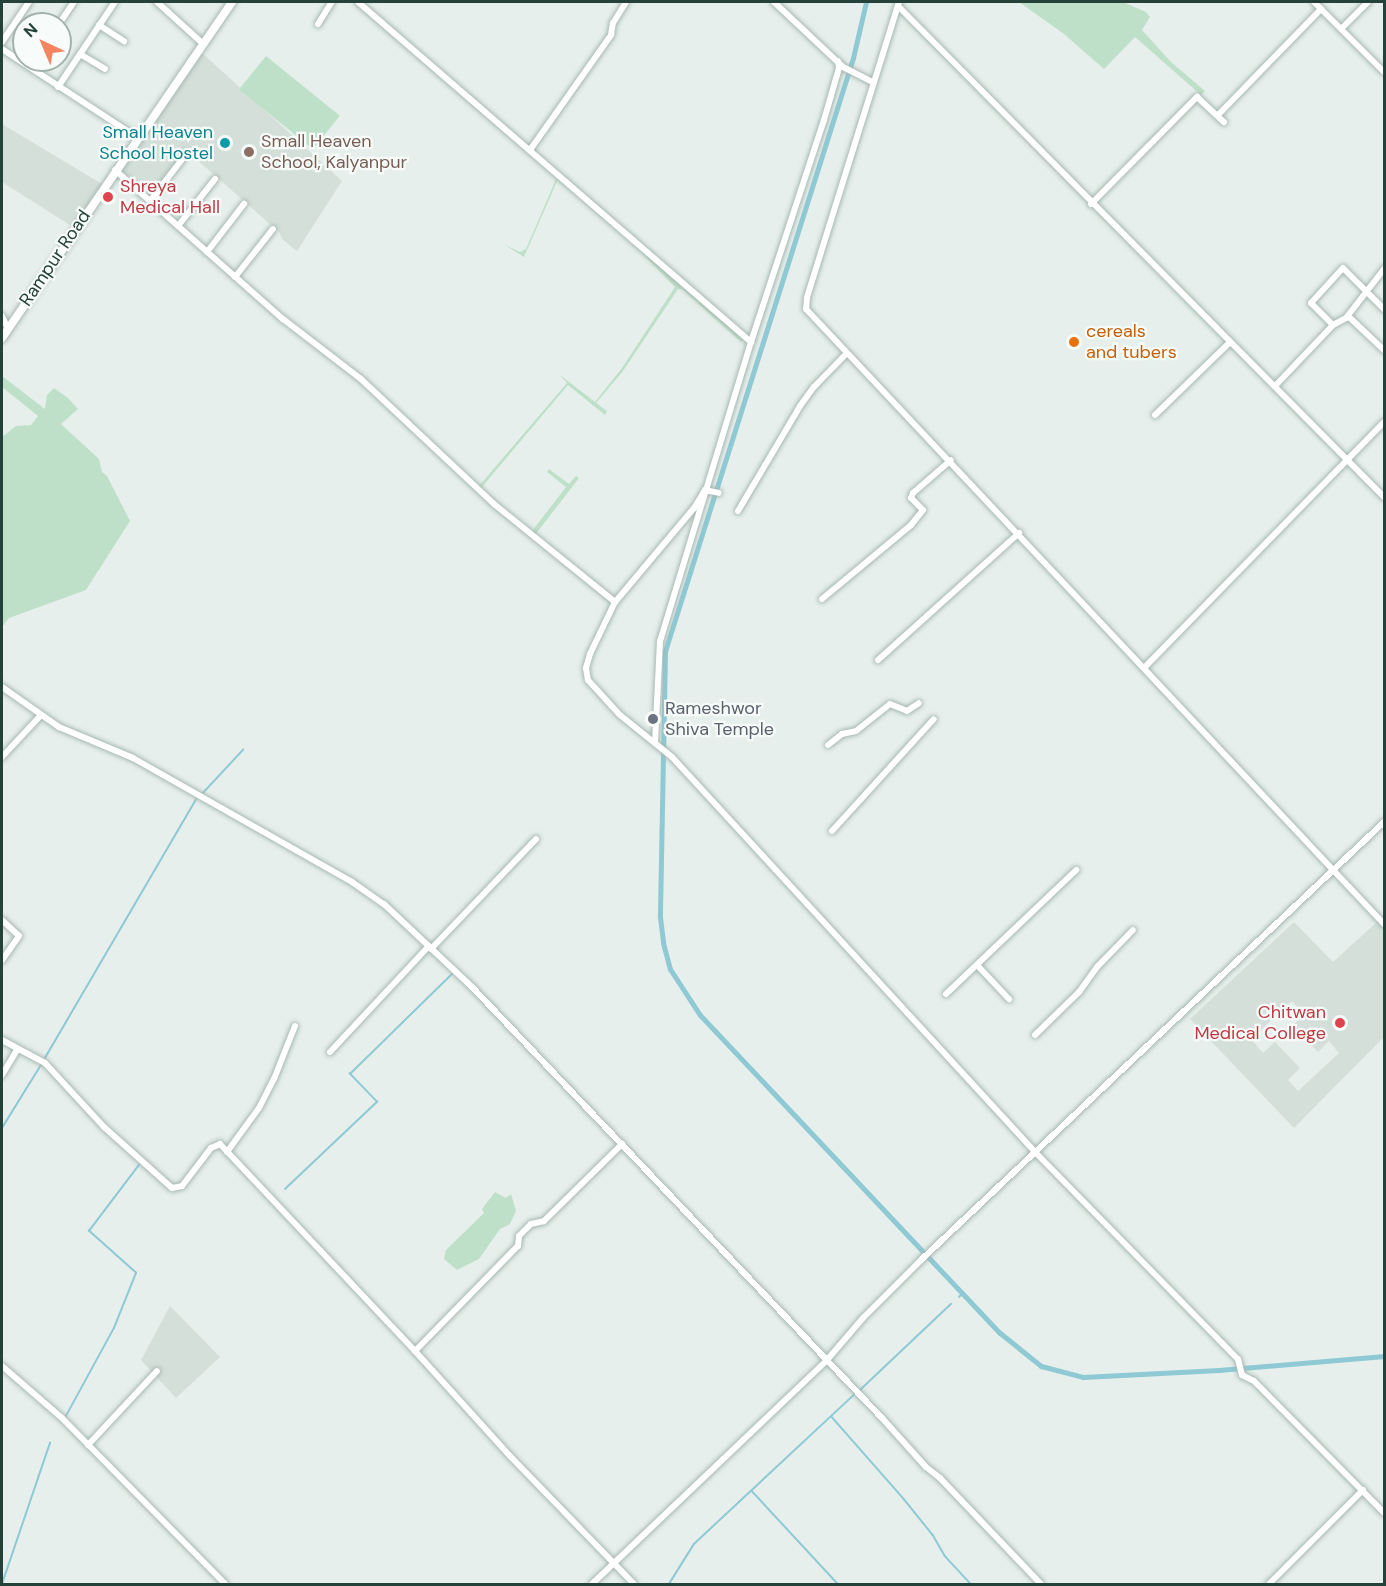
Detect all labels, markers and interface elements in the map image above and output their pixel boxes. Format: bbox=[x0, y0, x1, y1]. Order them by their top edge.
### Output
north arrow bbox=[12, 12, 72, 72]
text: N bbox=[19, 19, 42, 42]
place label: Small Heaven School Hostel bbox=[99, 122, 213, 164]
place label: Small Heaven School, Kalyanpur bbox=[261, 131, 407, 174]
marker: Small Heaven School Hostel bbox=[218, 136, 232, 150]
marker: Small Heaven School, Kalyanpur bbox=[242, 145, 256, 159]
place label: Shreya Medical Hall bbox=[120, 176, 220, 219]
marker: Shreya Medical Hall bbox=[101, 190, 115, 204]
street label: Rampur Road bbox=[15, 206, 95, 310]
place label: cereals and tubers bbox=[1086, 321, 1177, 364]
marker: cereals and tubers bbox=[1067, 335, 1081, 349]
place label: Rameshwor Shiva Temple bbox=[665, 698, 774, 740]
marker: Rameshwor Shiva Temple bbox=[646, 712, 660, 726]
place label: Chitwan Medical College bbox=[1194, 1002, 1326, 1044]
marker: Chitwan Medical College bbox=[1331, 1014, 1349, 1032]

